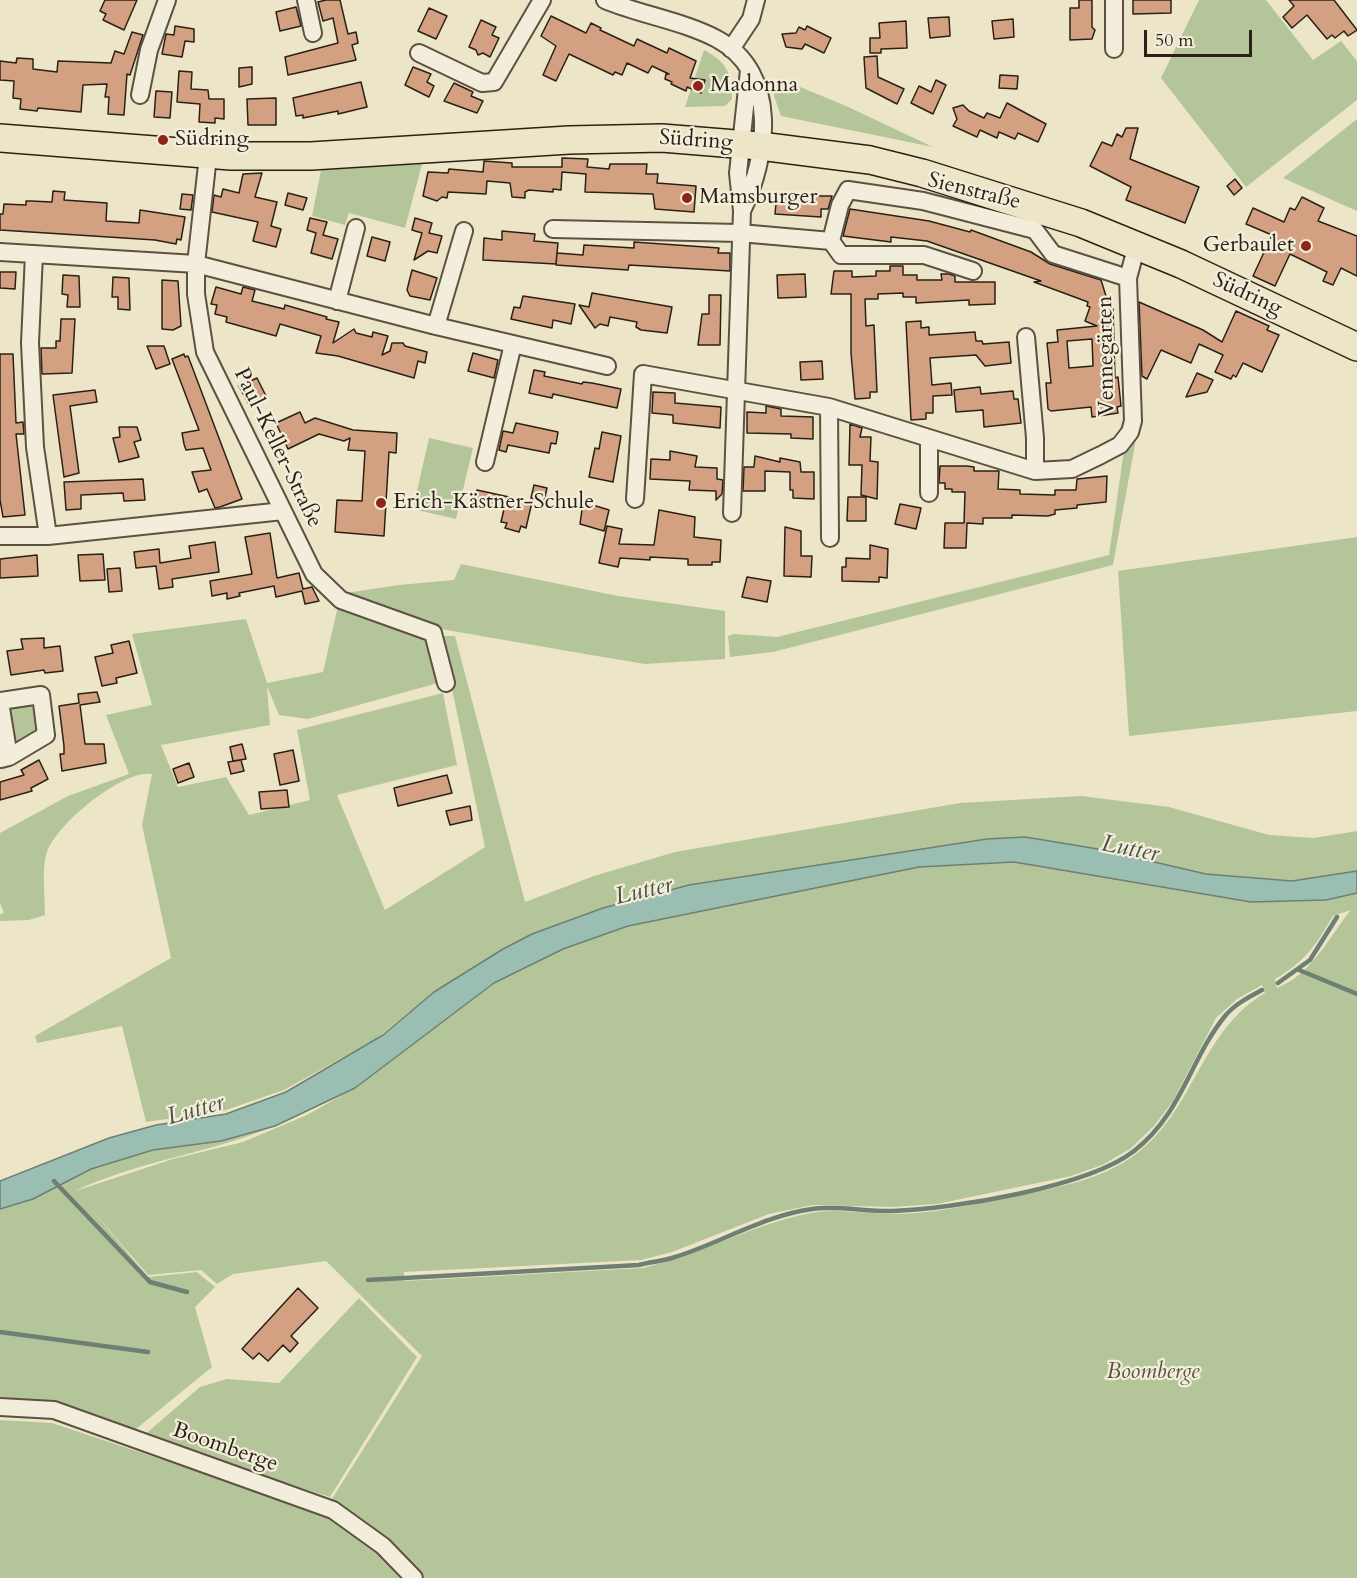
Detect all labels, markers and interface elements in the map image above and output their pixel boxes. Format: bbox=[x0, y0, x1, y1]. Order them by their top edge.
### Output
scale bar bbox=[1147, 18, 1255, 56]
text: 50 m bbox=[1155, 28, 1194, 53]
place label: Madonna bbox=[710, 73, 798, 99]
marker: Madonna bbox=[691, 79, 705, 93]
street label: Südring bbox=[658, 125, 734, 157]
place label: Südring bbox=[175, 127, 249, 153]
marker: Südring bbox=[156, 133, 170, 147]
street label: Sienstraße bbox=[925, 168, 1023, 216]
place label: Mamsburger bbox=[699, 185, 817, 211]
marker: Mamsburger bbox=[680, 191, 694, 205]
place label: Gerbaulet bbox=[1203, 233, 1294, 259]
marker: Gerbaulet bbox=[1299, 239, 1313, 253]
street label: Südring bbox=[1208, 267, 1286, 323]
street label: Vennegärten bbox=[1093, 295, 1121, 417]
street label: Paul-Keller-Straße bbox=[227, 364, 327, 532]
place label: Erich-Kästner-Schule bbox=[393, 490, 594, 516]
marker: Erich-Kästner-Schule bbox=[374, 496, 388, 510]
water label: Lutter bbox=[1099, 830, 1161, 870]
water label: Lutter bbox=[612, 871, 676, 913]
water label: Lutter bbox=[164, 1089, 228, 1133]
park label: Boomberge bbox=[1106, 1360, 1200, 1386]
street label: Boomberge bbox=[169, 1418, 281, 1478]

